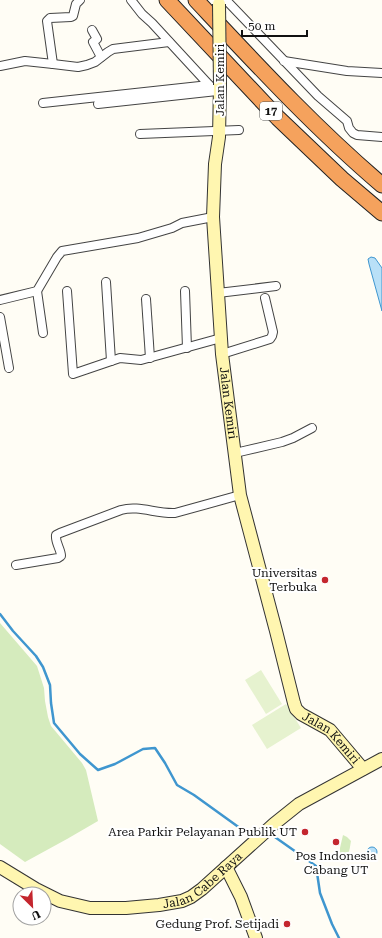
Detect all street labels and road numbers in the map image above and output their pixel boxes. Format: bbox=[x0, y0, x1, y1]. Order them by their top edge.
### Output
street label: Jalan Kemiri bbox=[213, 44, 227, 116]
road number: 17 bbox=[260, 102, 282, 120]
street label: Jalan Kemiri bbox=[217, 366, 240, 440]
street label: Jalan Kemiri bbox=[300, 709, 363, 767]
street label: Jalan Cabe Raya bbox=[162, 849, 245, 911]

